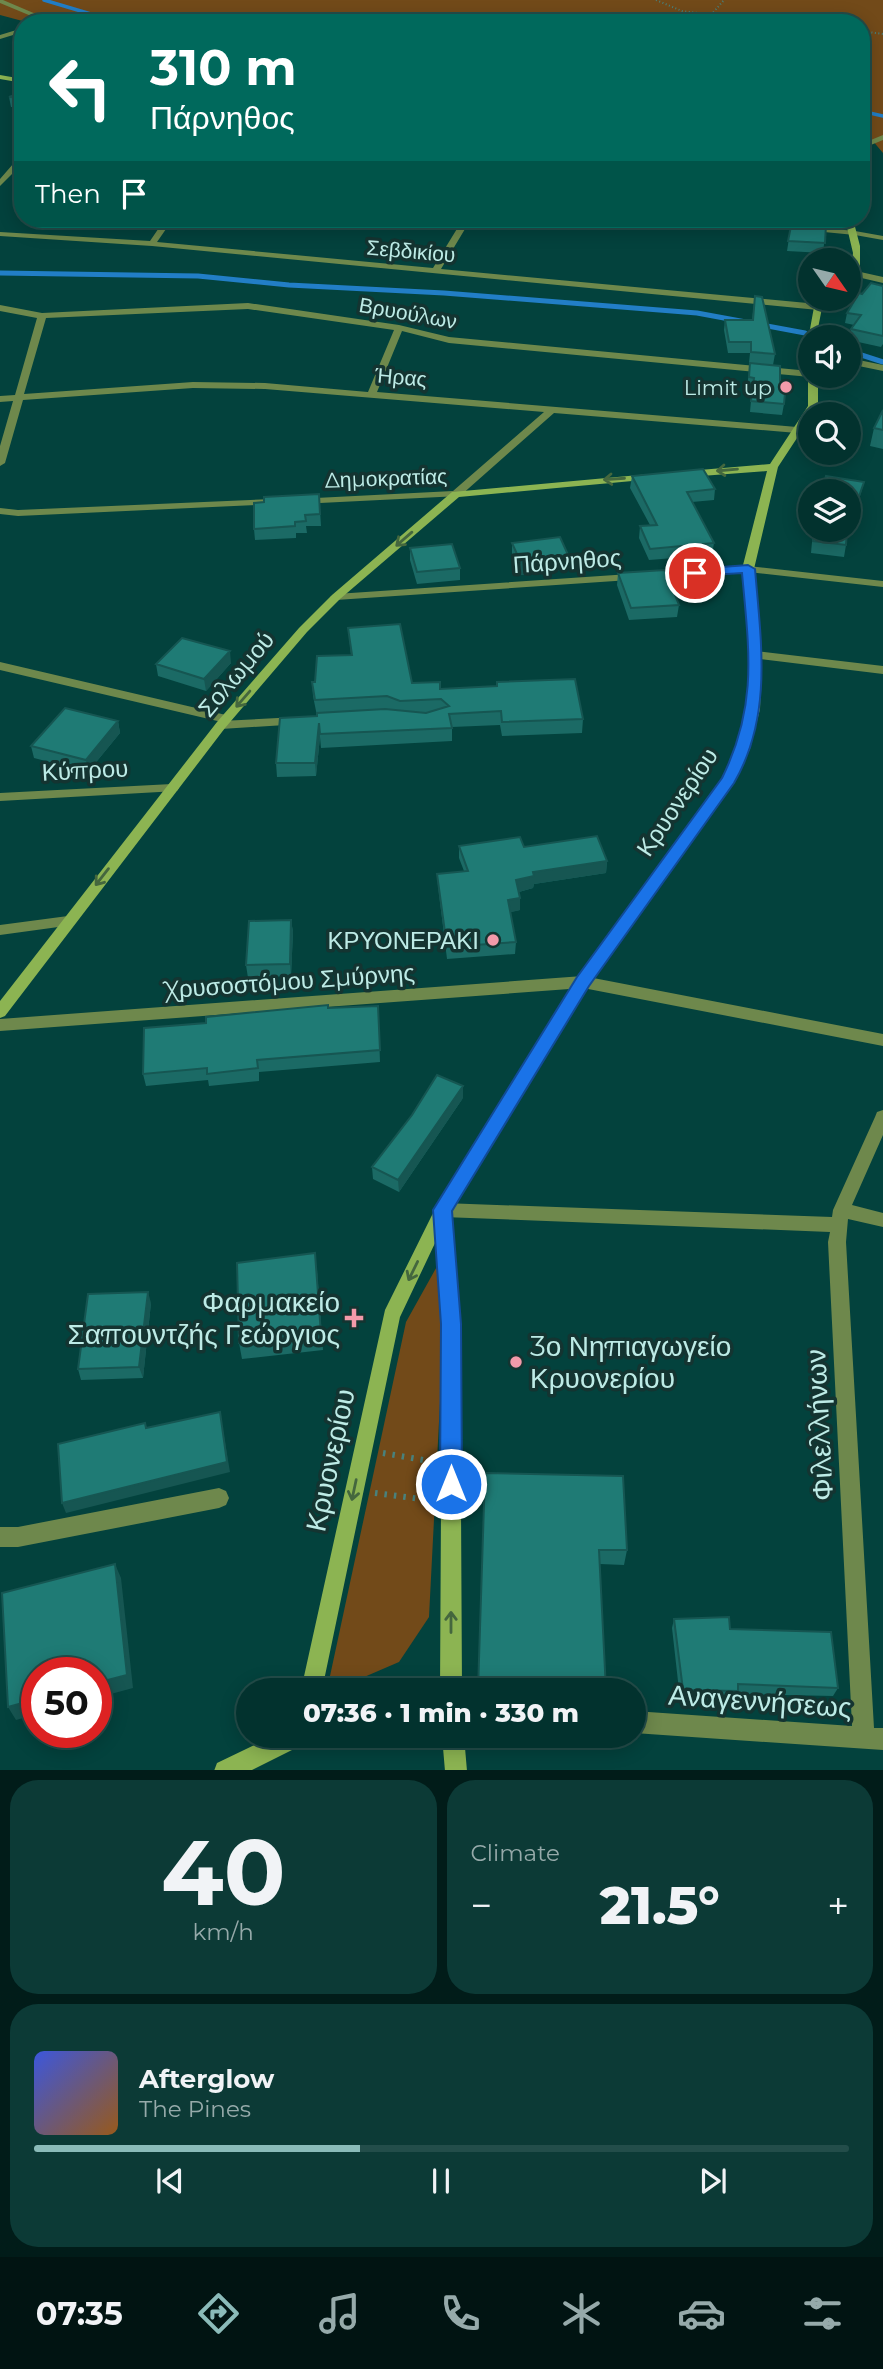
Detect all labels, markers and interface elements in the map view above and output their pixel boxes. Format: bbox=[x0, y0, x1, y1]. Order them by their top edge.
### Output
text: 310 m bbox=[150, 38, 297, 97]
icon: left bbox=[35, 42, 126, 133]
text: Πάρνηθος bbox=[150, 98, 295, 137]
icon: arrive bbox=[115, 175, 153, 213]
text: Then bbox=[35, 178, 101, 210]
street label: Σεβδικίου bbox=[366, 235, 456, 267]
north arrow bbox=[798, 248, 861, 312]
map controls bbox=[798, 248, 861, 542]
street label: Βρυούλων bbox=[357, 292, 459, 334]
button: sound bbox=[798, 325, 861, 388]
street label: Ήρας bbox=[373, 362, 428, 392]
place label: Limit up bbox=[684, 375, 772, 400]
marker: Limit up bbox=[778, 379, 794, 395]
button: search bbox=[798, 402, 861, 465]
street label: Δημοκρατίας bbox=[324, 463, 448, 493]
one-way arrow bbox=[716, 464, 739, 477]
one-way arrow bbox=[603, 473, 625, 486]
button: layers bbox=[798, 479, 861, 542]
one-way arrow bbox=[395, 531, 413, 547]
street label: Πάρνηθος bbox=[512, 543, 622, 579]
pin bbox=[665, 543, 725, 603]
icon: arrive bbox=[676, 554, 714, 592]
street label: Σολωμού bbox=[192, 625, 280, 723]
one-way arrow bbox=[235, 690, 251, 708]
street label: Κρυονερίου bbox=[630, 742, 724, 862]
street label: Κύπρου bbox=[41, 753, 129, 787]
one-way arrow bbox=[94, 868, 109, 886]
place label: ΚΡΥΟΝΕΡΑΚΙ bbox=[327, 926, 479, 955]
marker: ΚΡΥΟΝΕΡΑΚΙ bbox=[485, 932, 501, 948]
street label: Χρυσοστόμου Σμύρνης bbox=[161, 958, 416, 1004]
one-way arrow bbox=[405, 1260, 419, 1281]
place label: Φαρμακείο Σαπουντζής Γεώργιος bbox=[68, 1285, 340, 1351]
marker: Φαρμακείο Σαπουντζής Γεώργιος bbox=[346, 1310, 362, 1326]
place label: 3ο Νηπιαγωγείο Κρυονερίου bbox=[530, 1329, 731, 1395]
street label: Φιλελλήνων bbox=[798, 1348, 840, 1502]
marker: 3ο Νηπιαγωγείο Κρυονερίου bbox=[508, 1354, 524, 1370]
street label: Κρυονερίου bbox=[298, 1386, 362, 1534]
position arrow bbox=[414, 1447, 488, 1521]
one-way arrow bbox=[347, 1478, 361, 1501]
one-way arrow bbox=[444, 1611, 458, 1634]
speed limit sign: 50 bbox=[21, 1657, 112, 1748]
street label: Αναγεννήσεως bbox=[667, 1678, 853, 1724]
text: 07:36 · 1 min · 330 m bbox=[303, 1697, 579, 1729]
text: 40 bbox=[161, 1817, 286, 1928]
text: Climate bbox=[471, 1839, 560, 1867]
text: 21.5° bbox=[600, 1874, 720, 1937]
text: − bbox=[471, 1882, 492, 1929]
text: + bbox=[827, 1882, 849, 1929]
text: km/h bbox=[193, 1918, 254, 1946]
text: Afterglow bbox=[139, 2063, 274, 2095]
text: The Pines bbox=[139, 2095, 251, 2123]
icon: previous bbox=[151, 2162, 189, 2200]
icon: pause bbox=[422, 2162, 460, 2200]
icon: next bbox=[694, 2162, 732, 2200]
icon: directions bbox=[194, 2289, 243, 2338]
icon: music bbox=[315, 2289, 364, 2338]
icon: phone bbox=[436, 2289, 485, 2338]
icon: climate bbox=[557, 2289, 606, 2338]
icon: car bbox=[677, 2289, 726, 2338]
icon: filters bbox=[798, 2289, 847, 2338]
text: 07:35 bbox=[36, 2294, 123, 2333]

